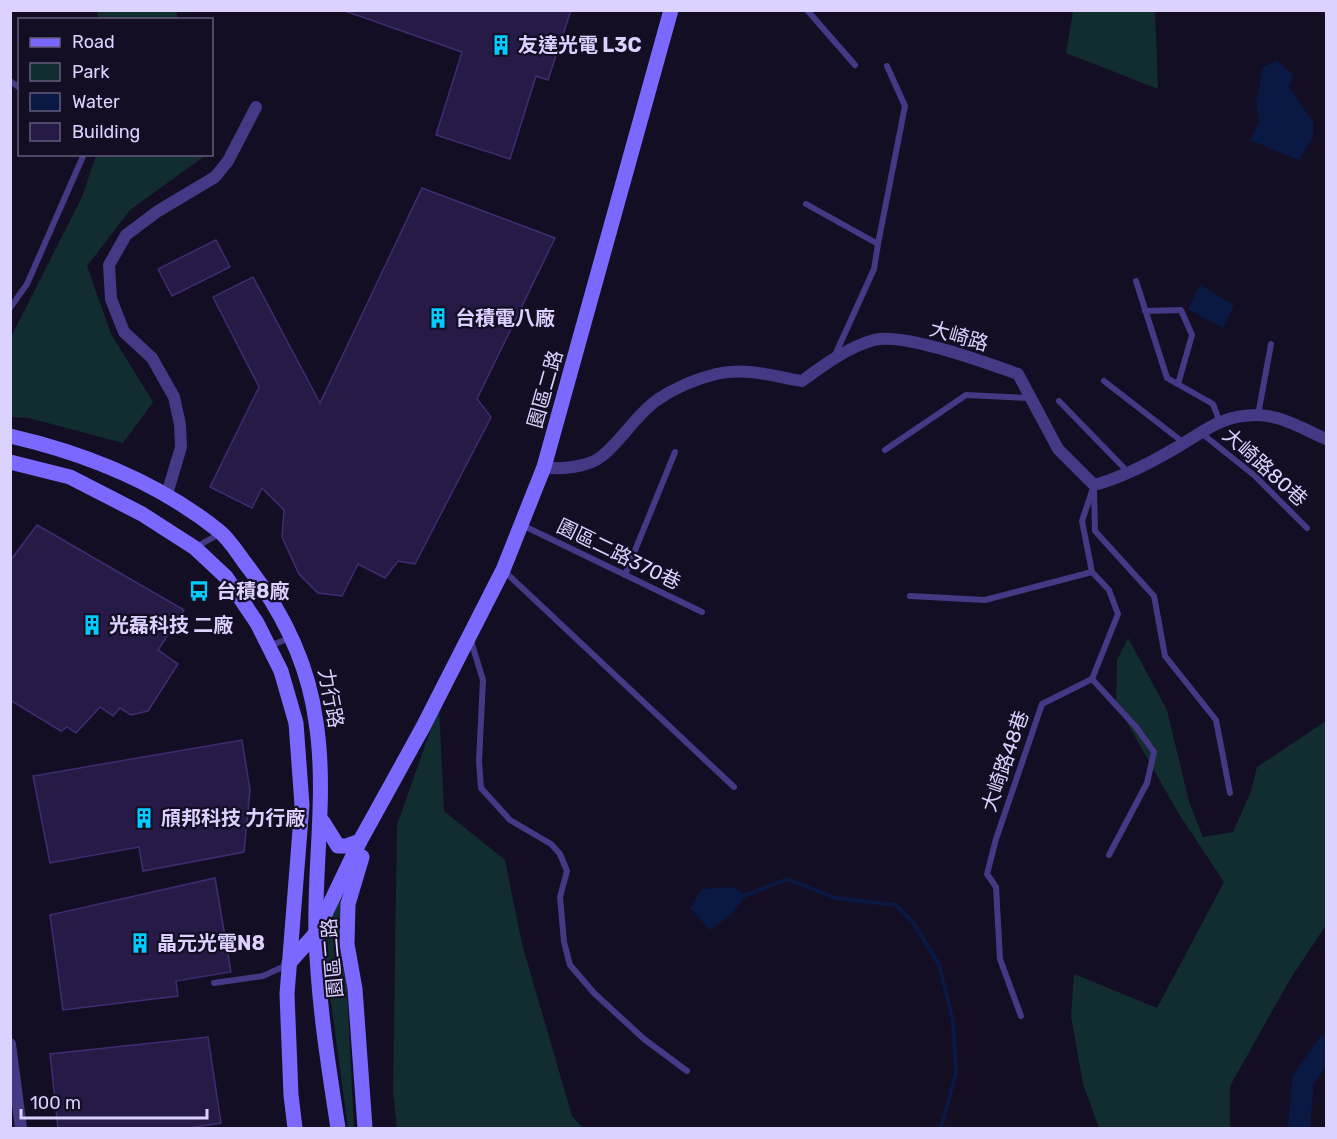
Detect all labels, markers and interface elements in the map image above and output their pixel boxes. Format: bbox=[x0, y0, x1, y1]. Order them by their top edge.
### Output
legend bbox=[18, 18, 213, 156]
text: Road bbox=[72, 31, 115, 53]
building icon: 友達光電 L3C bbox=[489, 33, 513, 57]
place label: 友達光電 L3C bbox=[518, 33, 641, 57]
text: Park bbox=[72, 61, 110, 83]
text: Water bbox=[72, 91, 120, 113]
text: Building bbox=[72, 121, 140, 143]
building icon: 台積電八廠 bbox=[426, 306, 450, 330]
place label: 台積電八廠 bbox=[455, 306, 555, 330]
street label: 大崎路 bbox=[927, 316, 991, 356]
street label: 園區二路 bbox=[522, 347, 568, 431]
street label: 大崎路80巷 bbox=[1218, 423, 1312, 511]
street label: 園區二路370巷 bbox=[553, 514, 685, 594]
bus stop icon: 台積8廠 bbox=[187, 579, 211, 603]
place label: 台積8廠 bbox=[216, 579, 290, 603]
building icon: 光磊科技 二廠 bbox=[80, 613, 104, 637]
place label: 光磊科技 二廠 bbox=[109, 613, 233, 637]
street label: 力行路 bbox=[313, 666, 349, 730]
street label: 大崎路48巷 bbox=[977, 707, 1033, 815]
building icon: 頎邦科技 力行廠 bbox=[132, 806, 156, 830]
place label: 頎邦科技 力行廠 bbox=[161, 806, 305, 830]
street label: 園區二路 bbox=[317, 917, 347, 999]
building icon: 晶元光電N8 bbox=[128, 931, 152, 955]
place label: 晶元光電N8 bbox=[157, 931, 265, 955]
scale bar bbox=[21, 1082, 207, 1120]
text: 100 m bbox=[30, 1092, 81, 1114]

